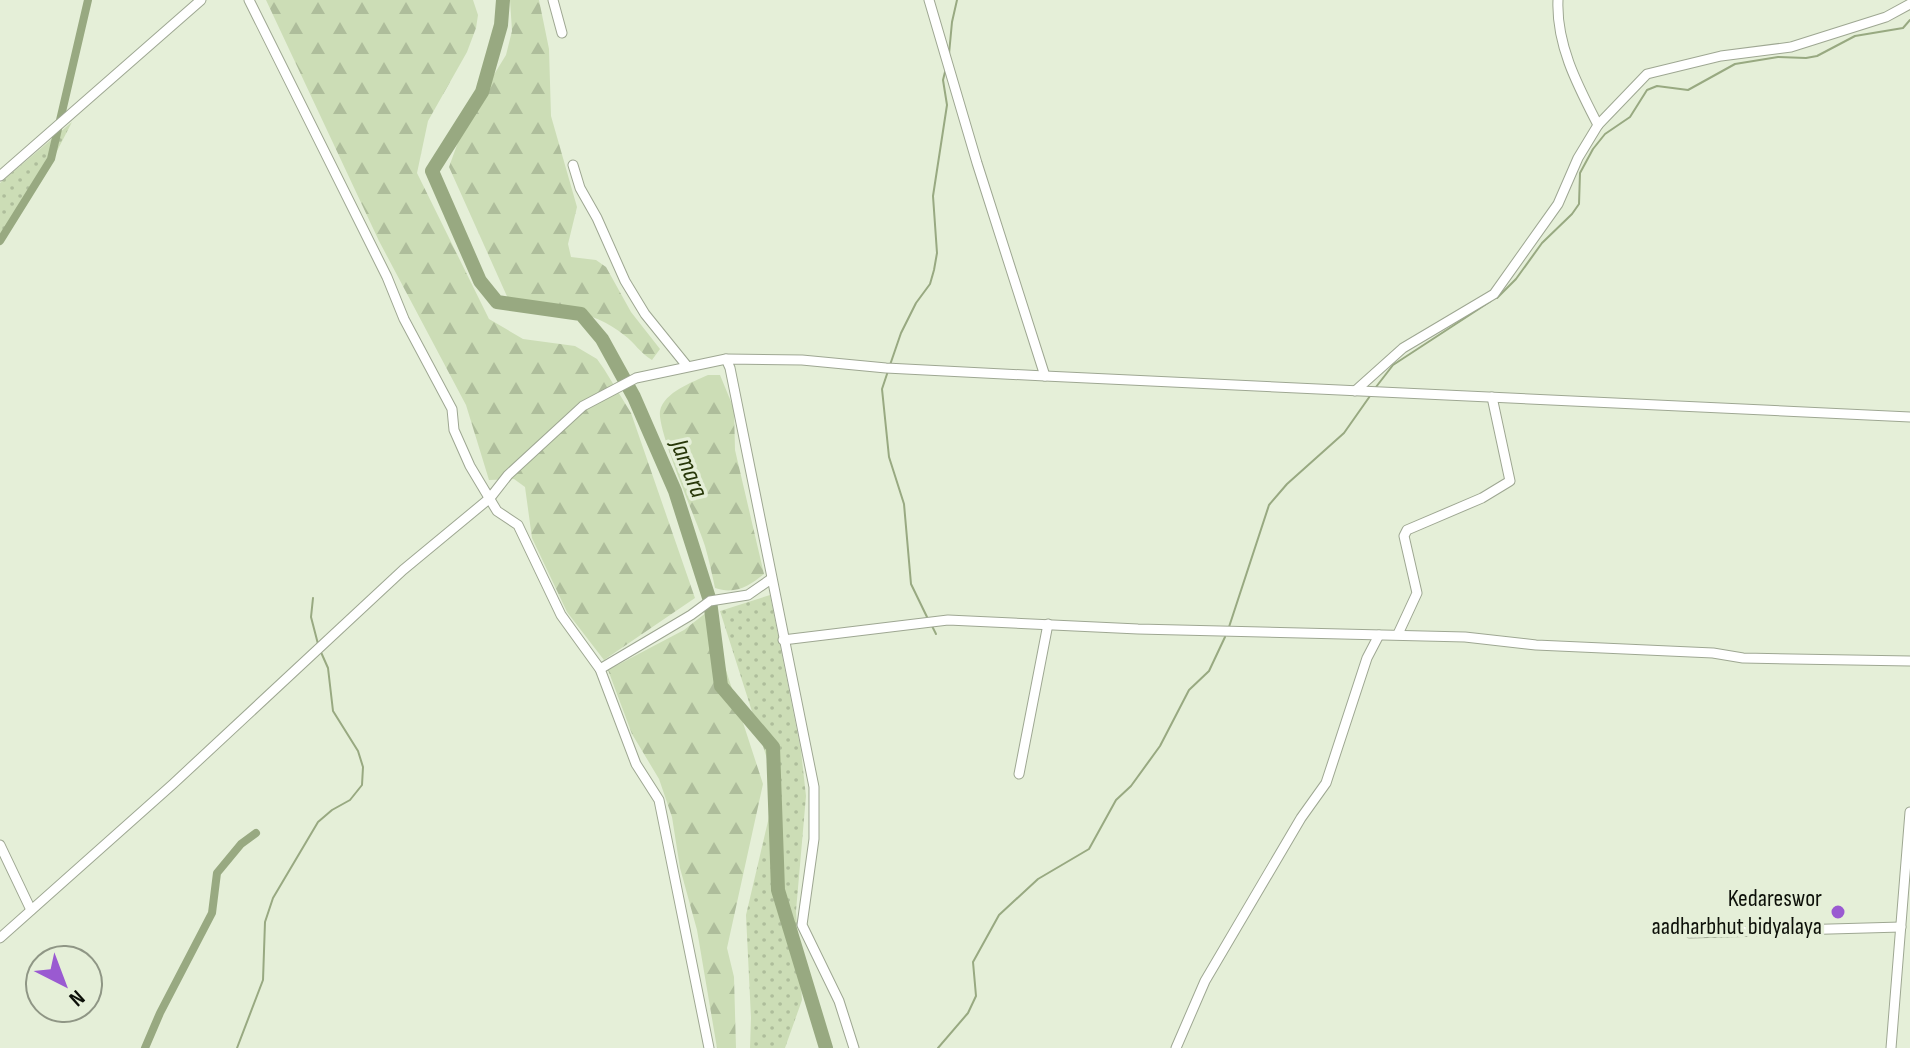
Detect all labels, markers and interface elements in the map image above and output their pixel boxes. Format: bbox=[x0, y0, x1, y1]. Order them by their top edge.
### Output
water label: Jamara bbox=[662, 433, 714, 503]
place label: Kedareswor aadharbhut bidyalaya bbox=[1651, 884, 1822, 941]
marker: Kedareswor aadharbhut bidyalaya bbox=[1829, 903, 1847, 921]
north arrow bbox=[24, 944, 104, 1024]
text: N bbox=[63, 984, 90, 1012]

